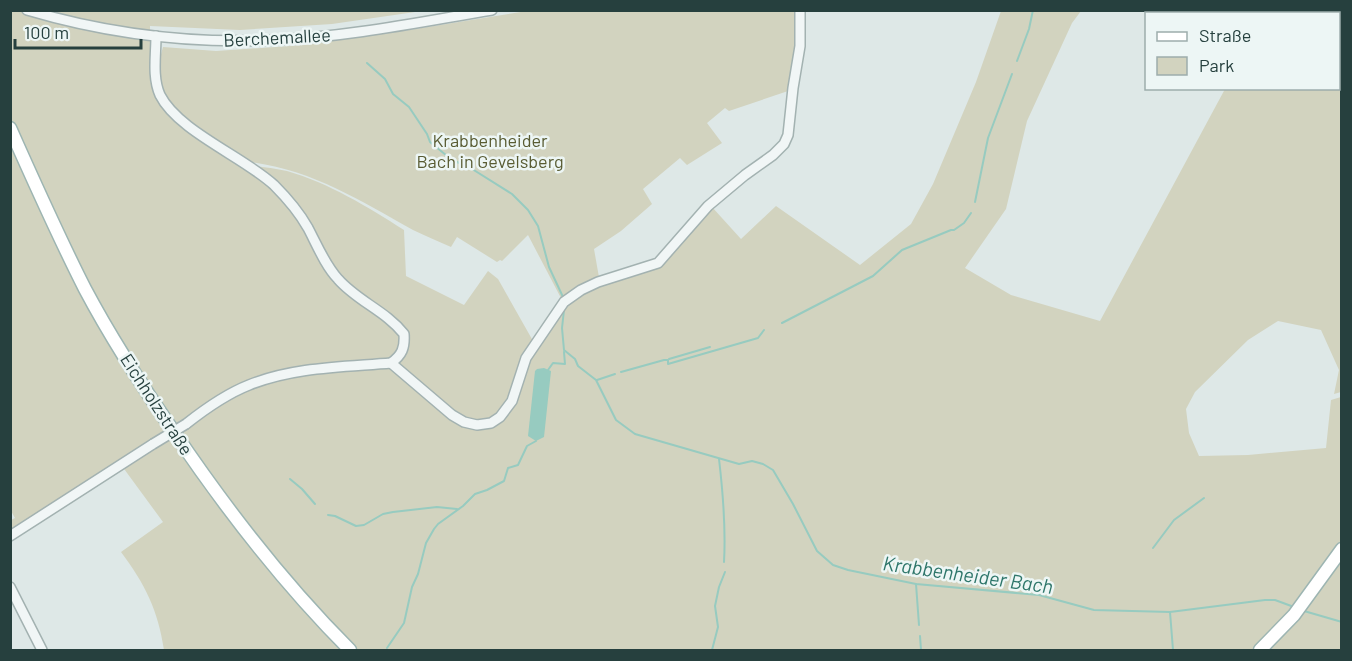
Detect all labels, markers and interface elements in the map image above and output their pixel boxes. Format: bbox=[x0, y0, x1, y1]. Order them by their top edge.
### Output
scale bar bbox=[15, 12, 141, 50]
legend bbox=[1145, 12, 1340, 90]
text: 100 m bbox=[24, 21, 69, 43]
street label: Berchemallee bbox=[223, 23, 331, 51]
text: Straße bbox=[1199, 24, 1251, 46]
text: Park bbox=[1199, 54, 1234, 76]
park label: Krabbenheider Bach in Gevelsberg bbox=[416, 129, 564, 172]
street label: Eichholzstraße bbox=[116, 349, 198, 459]
water label: Krabbenheider Bach bbox=[881, 550, 1055, 598]

